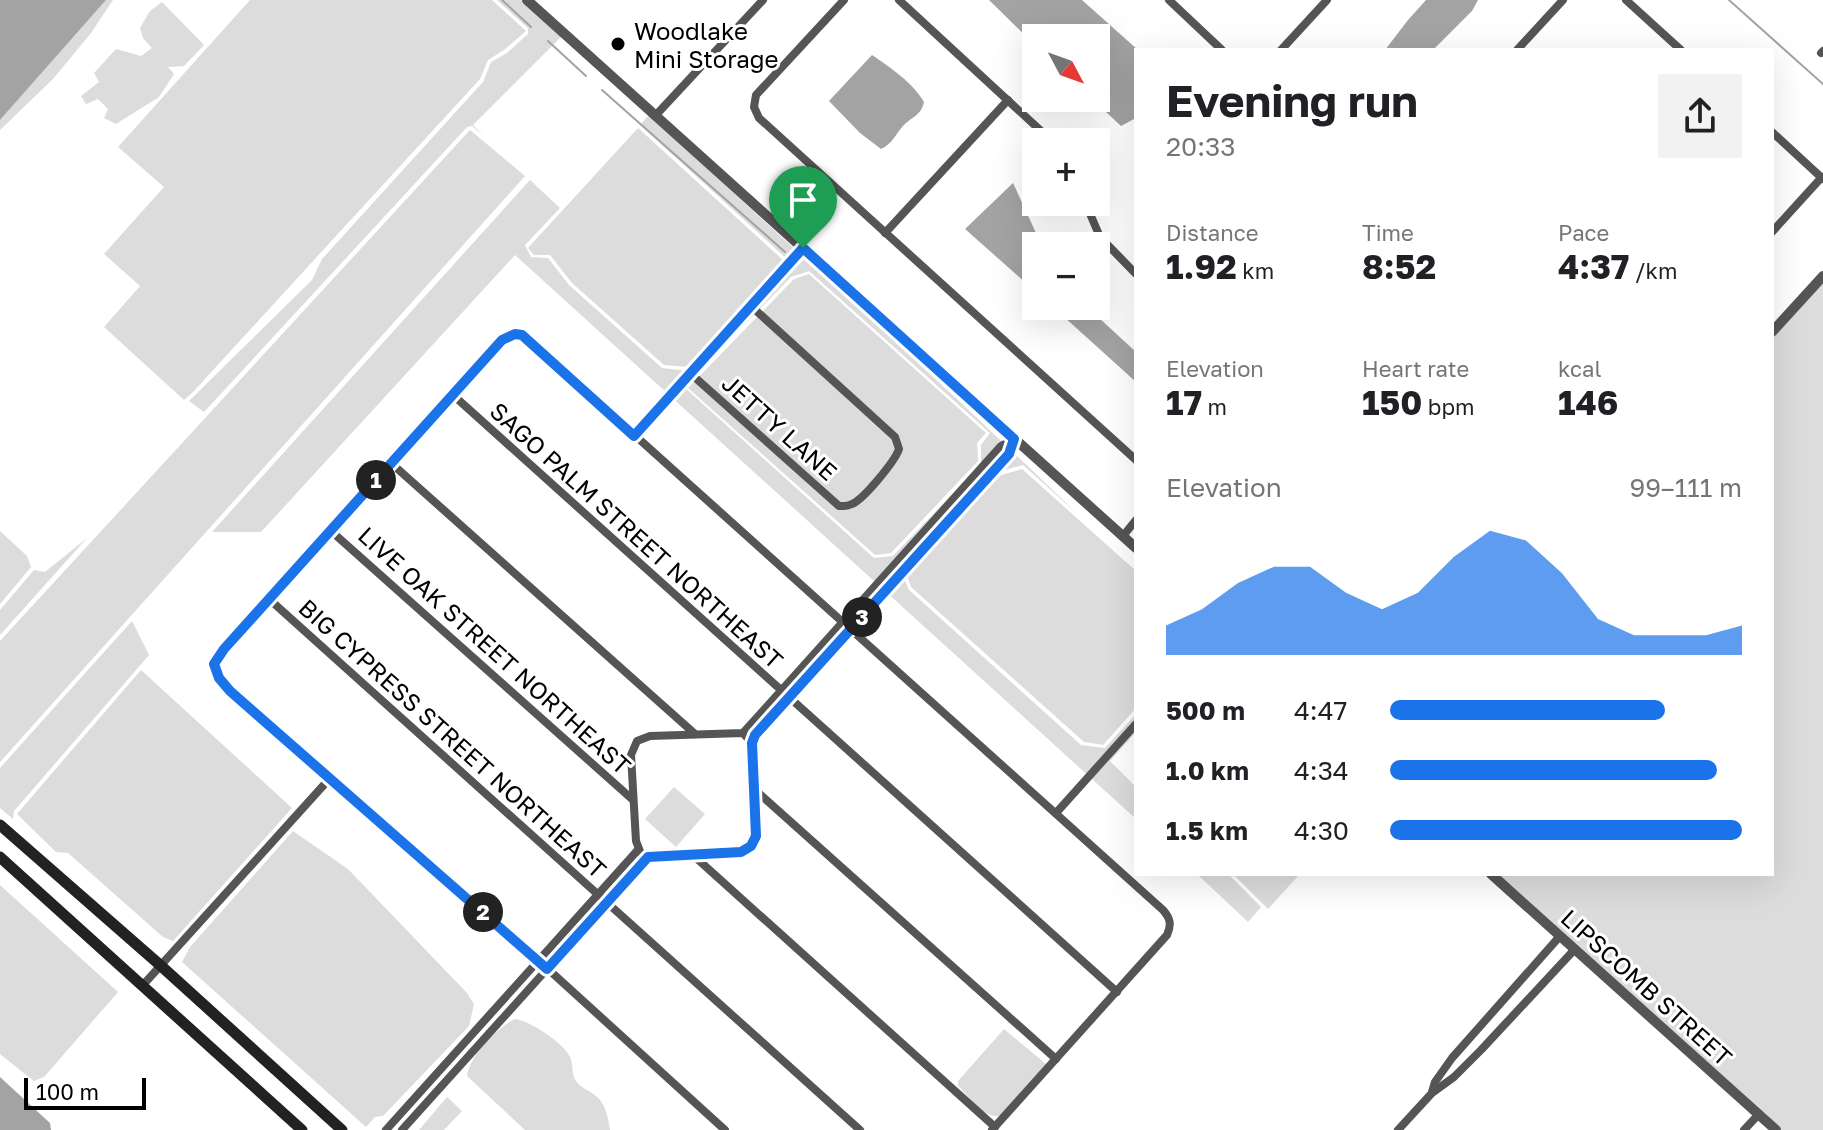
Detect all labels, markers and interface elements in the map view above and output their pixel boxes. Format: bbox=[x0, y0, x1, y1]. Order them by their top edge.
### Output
place label: Woodlake Mini Storage bbox=[634, 16, 779, 73]
north arrow bbox=[1022, 24, 1110, 112]
map controls bbox=[1022, 24, 1110, 320]
marker: Woodlake Mini Storage bbox=[609, 35, 627, 53]
text: Evening run bbox=[1166, 74, 1418, 127]
button: share bbox=[1658, 74, 1742, 158]
button: + bbox=[1022, 128, 1110, 216]
text: 20:33 bbox=[1166, 131, 1235, 162]
pin bbox=[769, 166, 837, 248]
icon: arrive bbox=[781, 178, 825, 222]
text: Distance bbox=[1166, 219, 1258, 246]
text: Time bbox=[1362, 219, 1414, 246]
text: Pace bbox=[1558, 219, 1609, 246]
button: − bbox=[1022, 232, 1110, 320]
text: 1.92 bbox=[1166, 246, 1237, 286]
text: 8:52 bbox=[1362, 246, 1436, 286]
text: 4:37 bbox=[1558, 246, 1629, 286]
text: km bbox=[1237, 257, 1274, 284]
text: /km bbox=[1629, 257, 1677, 284]
text: Elevation bbox=[1166, 355, 1264, 382]
text: Heart rate bbox=[1362, 355, 1469, 382]
text: kcal bbox=[1558, 355, 1601, 382]
street label: JETTY LANE bbox=[717, 368, 843, 486]
text: 17 bbox=[1166, 382, 1202, 422]
text: 150 bbox=[1362, 382, 1422, 422]
text: 146 bbox=[1558, 382, 1618, 422]
text: m bbox=[1202, 393, 1227, 420]
text: bpm bbox=[1422, 393, 1474, 420]
street label: SAGO PALM STREET NORTHEAST bbox=[485, 396, 789, 674]
pin: 1 bbox=[356, 460, 396, 500]
text: 1 bbox=[370, 466, 382, 493]
text: Elevation bbox=[1166, 472, 1282, 503]
text: 99–111 m bbox=[1629, 472, 1742, 503]
street label: LIVE OAK STREET NORTHEAST bbox=[353, 520, 637, 780]
street label: BIG CYPRESS STREET NORTHEAST bbox=[293, 592, 613, 884]
pin: 3 bbox=[842, 597, 882, 637]
text: 3 bbox=[855, 603, 869, 630]
text: 500 m bbox=[1166, 695, 1245, 726]
text: 4:47 bbox=[1294, 695, 1347, 726]
text: 1.0 km bbox=[1166, 755, 1249, 786]
text: 4:34 bbox=[1294, 755, 1349, 786]
text: 1.5 km bbox=[1166, 815, 1248, 846]
text: 4:30 bbox=[1294, 815, 1349, 846]
pin: 2 bbox=[463, 892, 503, 932]
text: 2 bbox=[476, 898, 490, 925]
street label: LIPSCOMB STREET bbox=[1556, 903, 1738, 1071]
scale bar bbox=[24, 1074, 146, 1110]
text: 100 m bbox=[36, 1078, 99, 1105]

